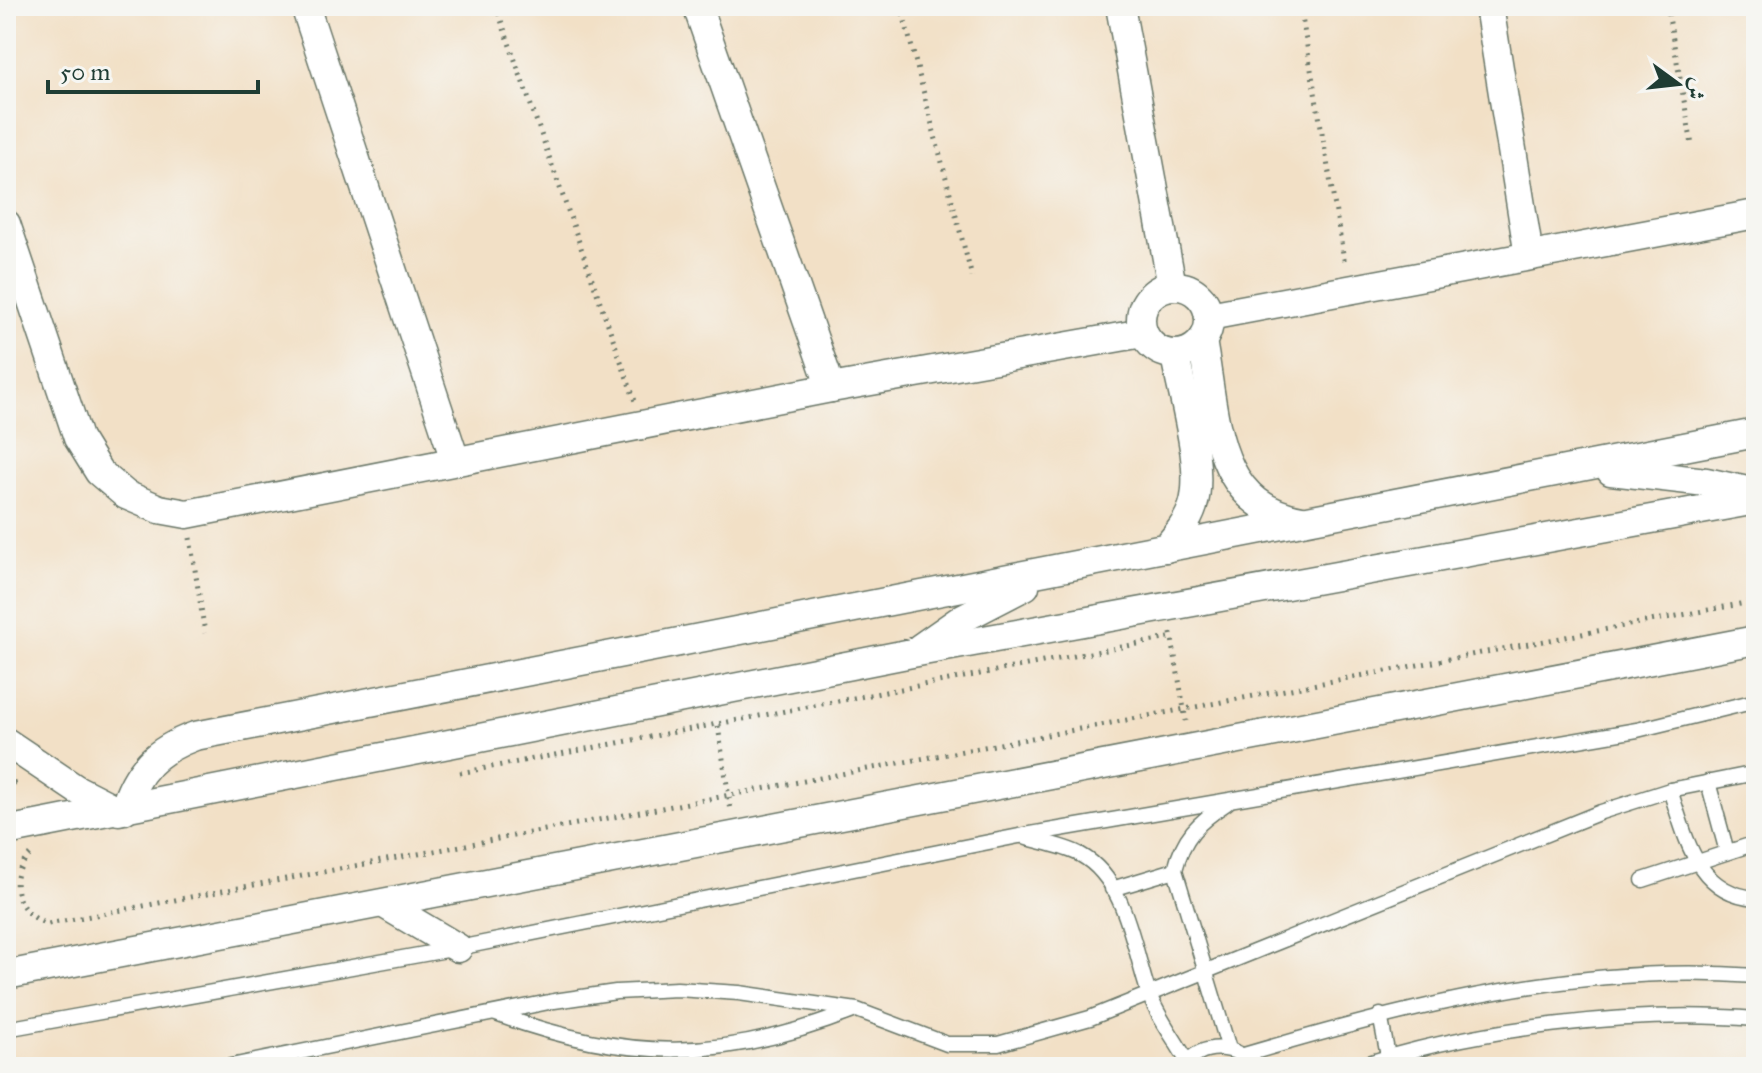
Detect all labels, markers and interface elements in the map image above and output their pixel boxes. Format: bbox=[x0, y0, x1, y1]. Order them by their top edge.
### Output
scale bar bbox=[48, 44, 258, 94]
north arrow bbox=[1638, 44, 1718, 124]
text: 50 m bbox=[60, 57, 110, 87]
text: ش bbox=[1681, 75, 1713, 103]

